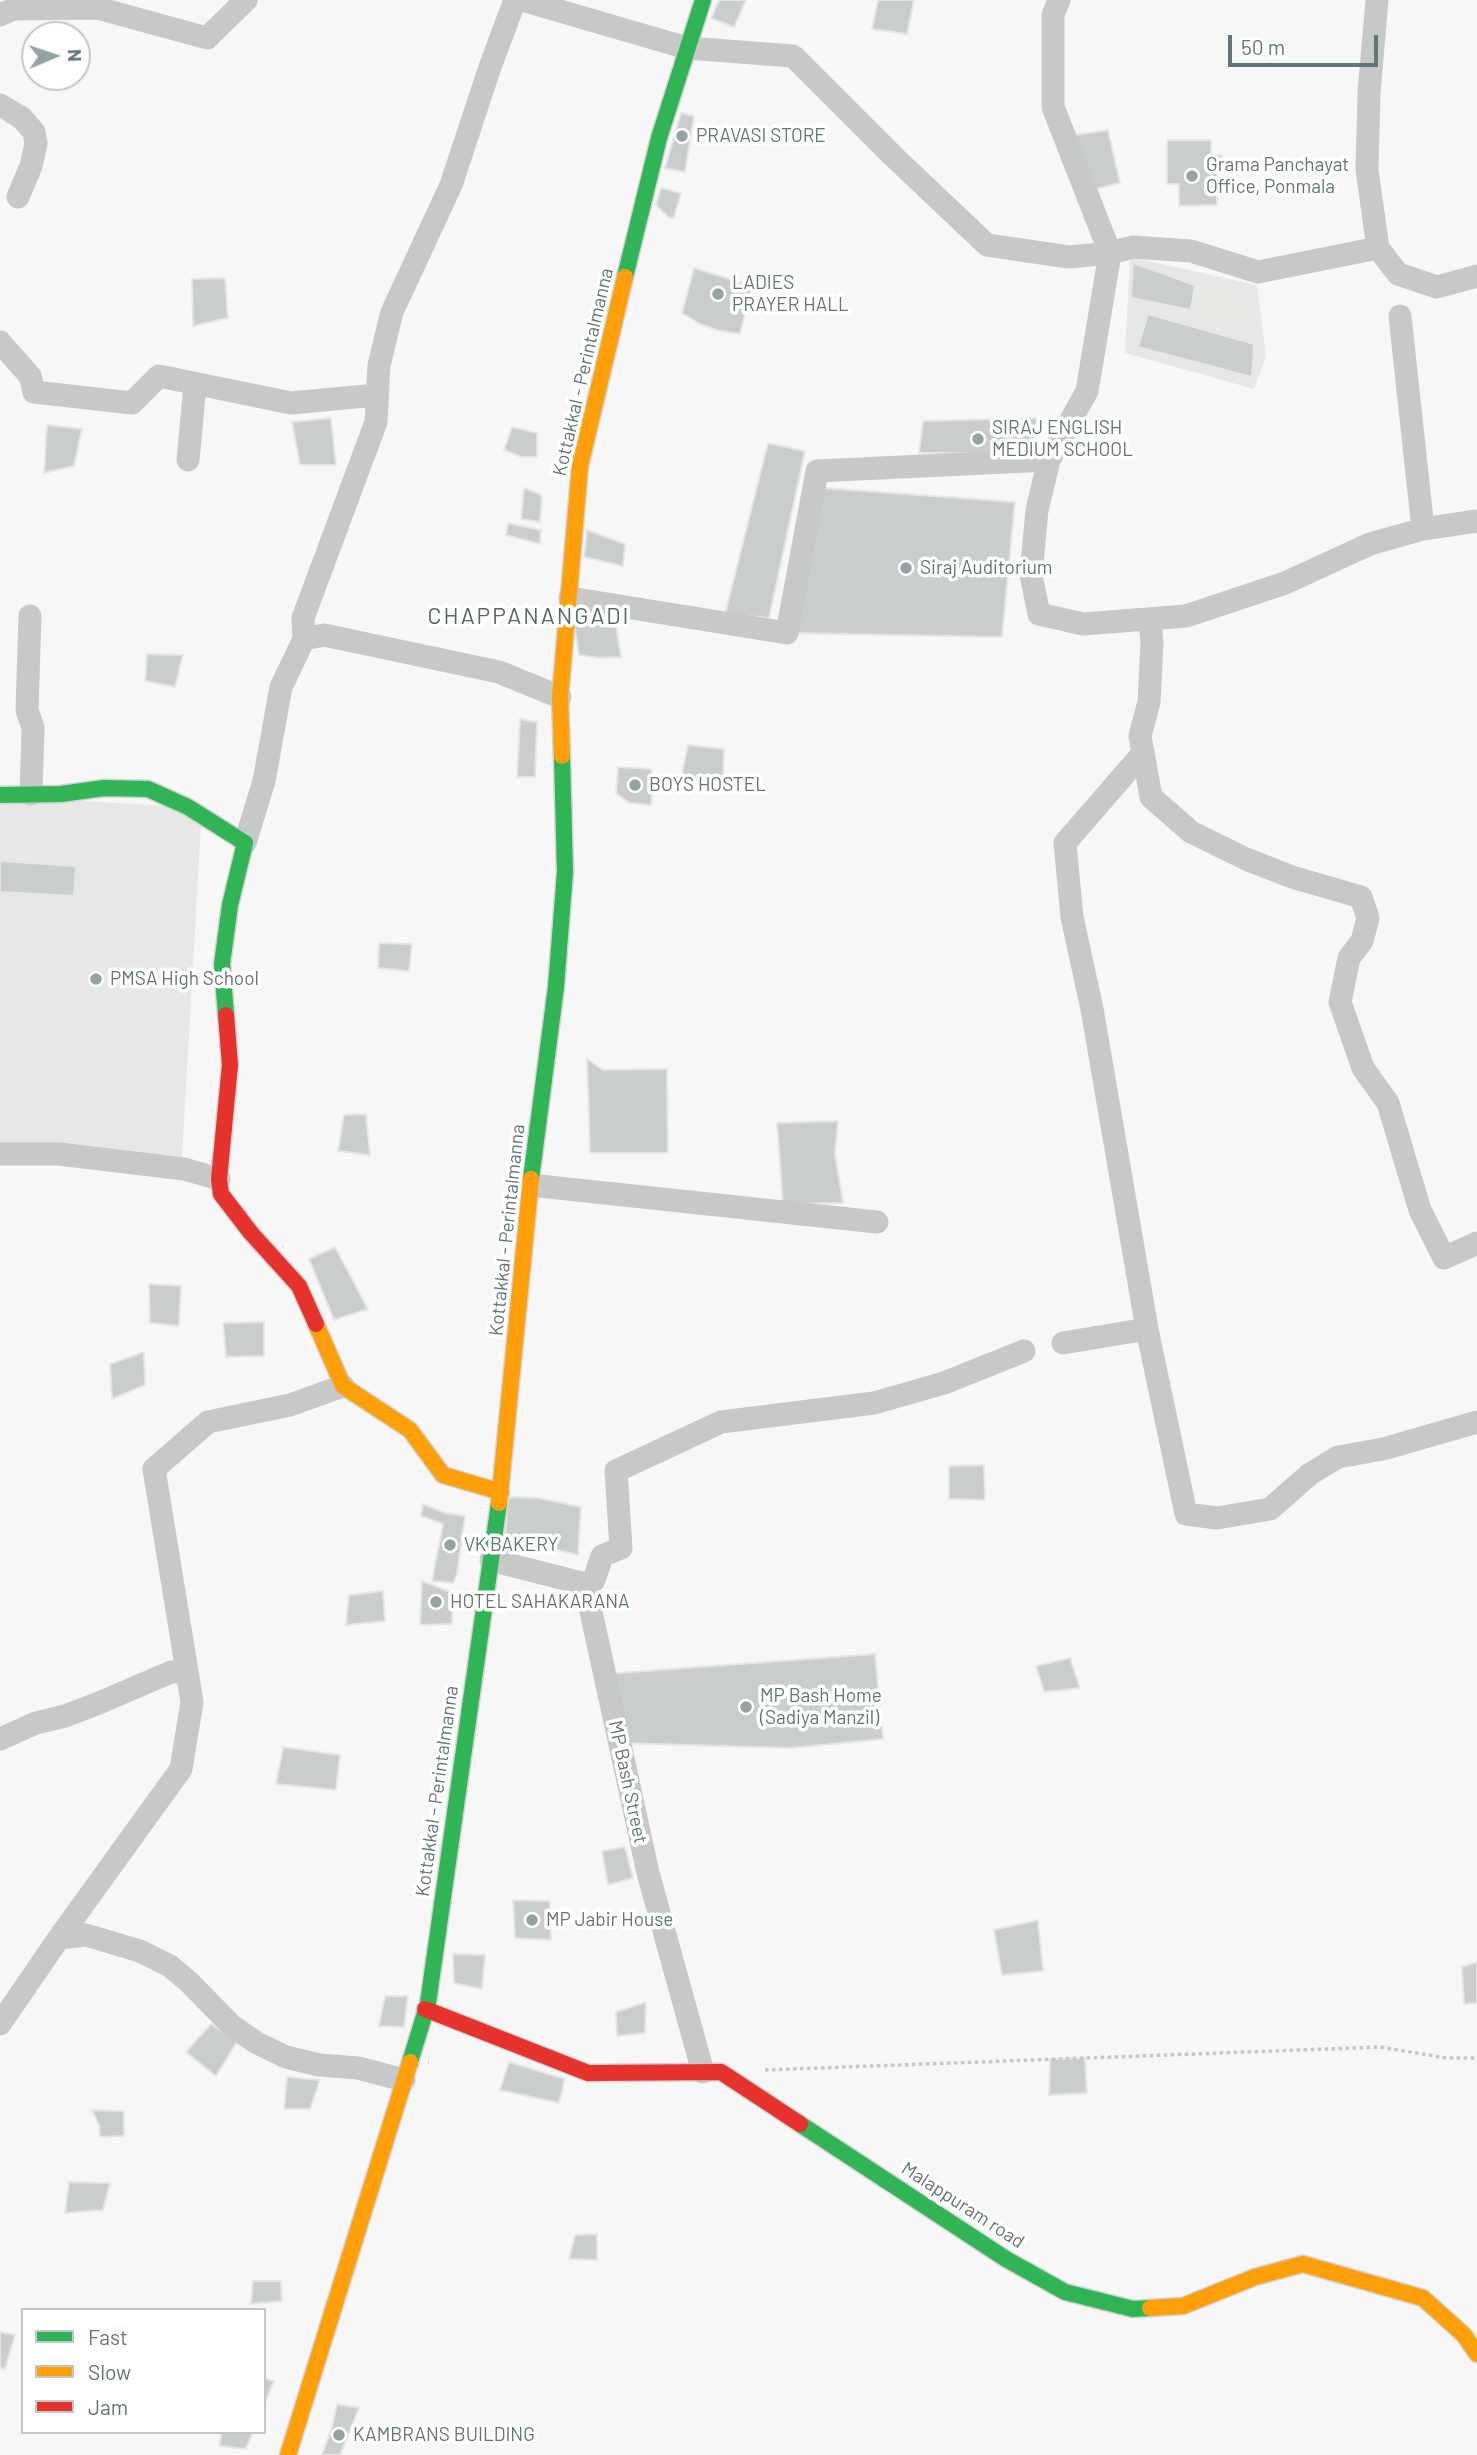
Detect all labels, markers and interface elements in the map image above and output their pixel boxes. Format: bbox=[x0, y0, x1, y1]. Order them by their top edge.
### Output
north arrow bbox=[21, 21, 91, 91]
scale bar bbox=[1232, 21, 1382, 65]
text: 50 m bbox=[1241, 34, 1285, 59]
text: N bbox=[64, 49, 87, 62]
place label: PRAVASI STORE bbox=[696, 125, 826, 147]
marker: PRAVASI STORE bbox=[674, 128, 690, 144]
place label: Grama Panchayat Office, Ponmala bbox=[1206, 154, 1349, 198]
marker: Grama Panchayat Office, Ponmala bbox=[1184, 168, 1200, 184]
street label: Kottakkal - Perintalmanna bbox=[548, 266, 618, 478]
place label: LADIES PRAYER HALL bbox=[732, 272, 849, 316]
marker: LADIES PRAYER HALL bbox=[710, 286, 726, 302]
place label: SIRAJ ENGLISH MEDIUM SCHOOL bbox=[992, 417, 1133, 461]
marker: SIRAJ ENGLISH MEDIUM SCHOOL bbox=[970, 431, 986, 447]
place label: Siraj Auditorium bbox=[920, 557, 1053, 579]
marker: Siraj Auditorium bbox=[898, 560, 914, 576]
district label: CHAPPANANGADI bbox=[429, 602, 629, 630]
place label: BOYS HOSTEL bbox=[649, 774, 766, 796]
marker: BOYS HOSTEL bbox=[627, 777, 643, 793]
place label: PMSA High School bbox=[110, 968, 259, 990]
marker: PMSA High School bbox=[88, 971, 104, 987]
street label: Kottakkal - Perintalmanna bbox=[485, 1123, 529, 1337]
place label: VK BAKERY bbox=[464, 1534, 558, 1556]
marker: VK BAKERY bbox=[442, 1537, 458, 1553]
place label: HOTEL SAHAKARANA bbox=[450, 1591, 630, 1613]
marker: HOTEL SAHAKARANA bbox=[428, 1594, 444, 1610]
street label: Kottakkal - Perintalmanna bbox=[411, 1684, 463, 1898]
place label: MP Bash Home (Sadiya Manzil) bbox=[760, 1685, 882, 1729]
marker: MP Bash Home (Sadiya Manzil) bbox=[738, 1699, 754, 1715]
street label: MP Bash Street bbox=[604, 1718, 652, 1846]
place label: MP Jabir House bbox=[546, 1909, 673, 1931]
marker: MP Jabir House bbox=[524, 1912, 540, 1928]
street label: Malappuram road bbox=[897, 2157, 1029, 2253]
legend bbox=[21, 2308, 266, 2434]
text: Fast bbox=[88, 2324, 128, 2349]
text: Slow bbox=[88, 2359, 131, 2384]
text: Jam bbox=[88, 2394, 128, 2419]
place label: KAMBRANS BUILDING bbox=[353, 2424, 535, 2446]
marker: KAMBRANS BUILDING bbox=[331, 2427, 347, 2443]

